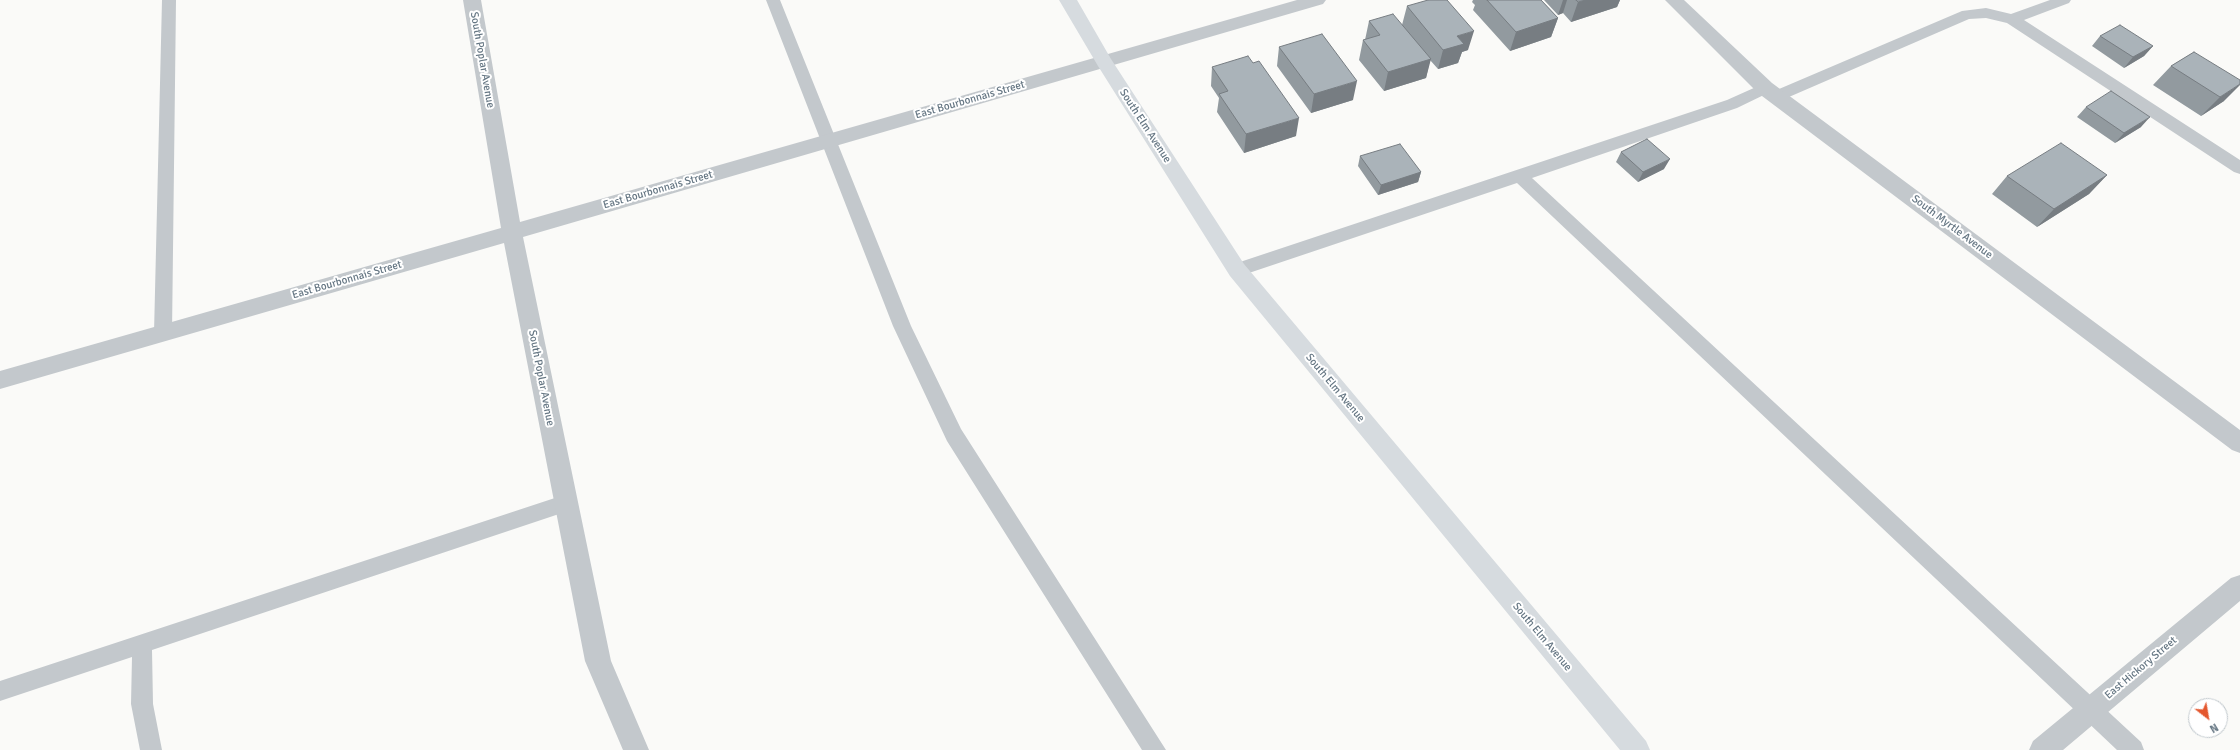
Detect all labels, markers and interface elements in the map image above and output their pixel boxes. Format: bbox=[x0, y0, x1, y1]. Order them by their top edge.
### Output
street label: South Poplar Avenue bbox=[467, 11, 497, 109]
street label: East Bourbonnais Street bbox=[914, 78, 1026, 122]
street label: South Elm Avenue bbox=[1116, 87, 1174, 165]
street label: East Bourbonnais Street bbox=[602, 168, 714, 212]
street label: South Myrtle Avenue bbox=[1909, 192, 1995, 262]
street label: East Bourbonnais Street bbox=[291, 258, 403, 302]
street label: South Poplar Avenue bbox=[525, 329, 557, 427]
street label: South Elm Avenue bbox=[1303, 351, 1367, 425]
street label: South Elm Avenue bbox=[1510, 600, 1574, 674]
street label: East Hickory Street bbox=[2102, 634, 2180, 702]
north arrow bbox=[2188, 698, 2228, 738]
text: N bbox=[2207, 720, 2221, 735]

